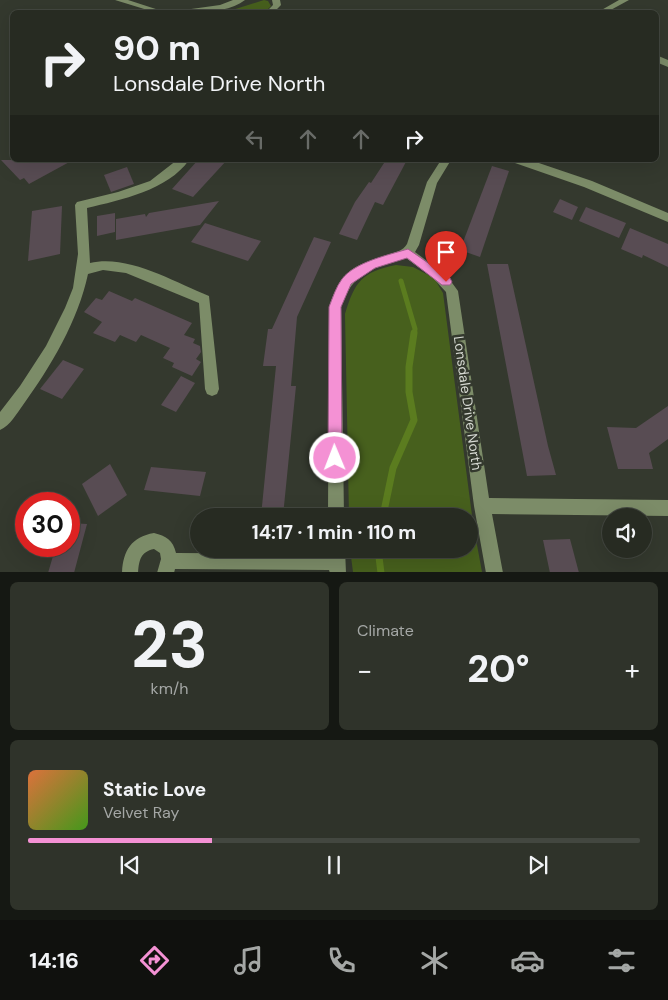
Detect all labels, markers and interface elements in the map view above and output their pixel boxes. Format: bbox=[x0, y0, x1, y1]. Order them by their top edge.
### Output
text: 90 m bbox=[113, 25, 201, 71]
icon: right bbox=[30, 30, 95, 95]
text: Lonsdale Drive North bbox=[113, 69, 325, 98]
icon: left bbox=[241, 125, 269, 153]
icon: ahead bbox=[294, 125, 322, 153]
icon: ahead bbox=[347, 125, 375, 153]
icon: right bbox=[400, 125, 428, 153]
pin bbox=[425, 231, 467, 282]
icon: arrive bbox=[432, 238, 460, 266]
street label: Lonsdale Drive North bbox=[450, 335, 486, 471]
position arrow bbox=[308, 431, 360, 483]
speed limit sign: 30 bbox=[15, 492, 80, 557]
map controls bbox=[602, 508, 652, 558]
button: sound bbox=[602, 508, 652, 558]
text: 14:17 · 1 min · 110 m bbox=[252, 520, 416, 545]
text: 23 bbox=[131, 603, 208, 687]
text: Climate bbox=[357, 620, 414, 641]
text: 20° bbox=[467, 644, 530, 694]
text: − bbox=[357, 652, 372, 689]
text: + bbox=[625, 652, 640, 689]
text: km/h bbox=[151, 678, 188, 699]
text: Static Love bbox=[103, 777, 206, 802]
text: Velvet Ray bbox=[103, 802, 179, 823]
icon: previous bbox=[116, 851, 144, 879]
icon: pause bbox=[320, 851, 348, 879]
icon: next bbox=[524, 851, 552, 879]
icon: directions bbox=[137, 943, 172, 978]
icon: music bbox=[231, 943, 266, 978]
icon: phone bbox=[324, 943, 359, 978]
icon: climate bbox=[417, 943, 452, 978]
icon: car bbox=[510, 943, 545, 978]
icon: filters bbox=[604, 943, 639, 978]
text: 14:16 bbox=[29, 946, 79, 975]

